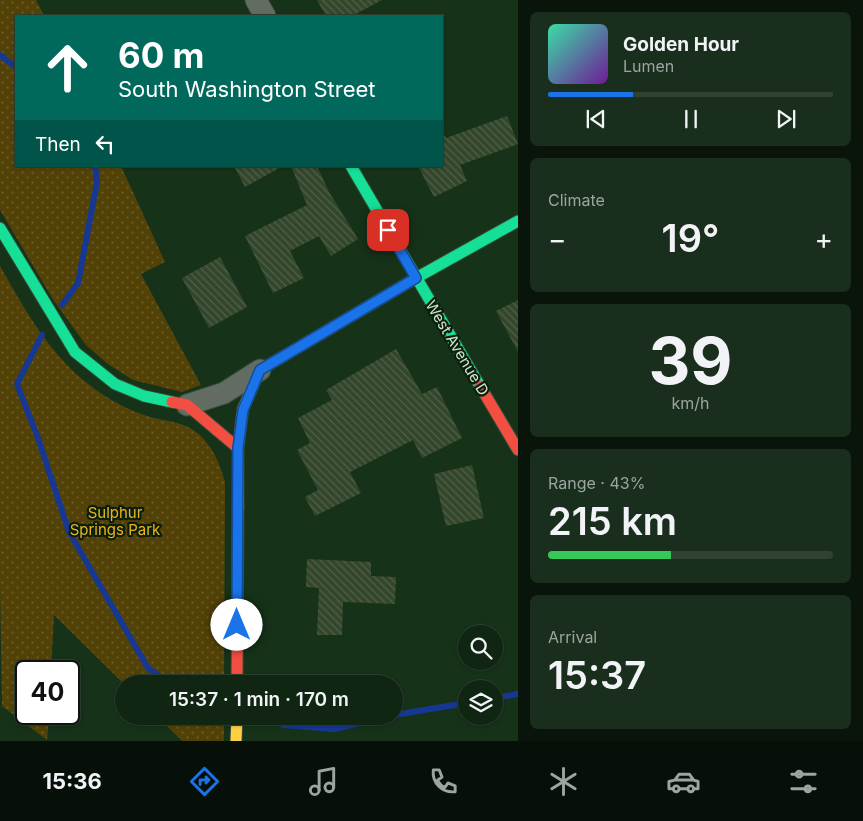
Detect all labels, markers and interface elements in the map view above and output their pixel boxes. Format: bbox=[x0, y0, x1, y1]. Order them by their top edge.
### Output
text: Golden Hour bbox=[623, 33, 739, 56]
text: 60 m bbox=[118, 34, 205, 76]
icon: ahead bbox=[35, 35, 100, 100]
text: Lumen bbox=[623, 56, 674, 76]
text: South Washington Street bbox=[118, 76, 376, 102]
icon: previous bbox=[582, 105, 610, 133]
icon: pause bbox=[677, 105, 705, 133]
icon: next bbox=[772, 105, 800, 133]
icon: left bbox=[91, 130, 119, 158]
text: Then bbox=[35, 133, 81, 156]
text: Climate bbox=[548, 190, 605, 210]
pin bbox=[367, 209, 409, 251]
text: 19° bbox=[662, 215, 719, 261]
icon: arrive bbox=[374, 216, 402, 244]
text: − bbox=[548, 222, 567, 256]
text: + bbox=[814, 222, 833, 256]
street label: West Avenue D bbox=[422, 297, 493, 399]
text: 39 bbox=[648, 321, 733, 400]
text: km/h bbox=[671, 393, 710, 413]
text: Range · 43% bbox=[548, 473, 645, 493]
text: 215 km bbox=[548, 498, 677, 544]
park label: Sulphur Springs Park bbox=[70, 503, 161, 539]
position arrow bbox=[210, 598, 262, 650]
map controls bbox=[458, 625, 503, 725]
button: search bbox=[458, 625, 503, 670]
text: Arrival bbox=[548, 627, 597, 647]
text: 15:37 bbox=[548, 652, 646, 698]
speed limit sign: 40 bbox=[15, 660, 80, 725]
button: layers bbox=[458, 680, 503, 725]
text: 15:37 · 1 min · 170 m bbox=[169, 688, 349, 711]
icon: directions bbox=[187, 764, 222, 799]
icon: music bbox=[306, 764, 341, 799]
icon: phone bbox=[426, 764, 461, 799]
icon: climate bbox=[546, 764, 581, 799]
icon: car bbox=[666, 764, 701, 799]
icon: filters bbox=[786, 764, 821, 799]
text: 15:36 bbox=[42, 768, 102, 794]

